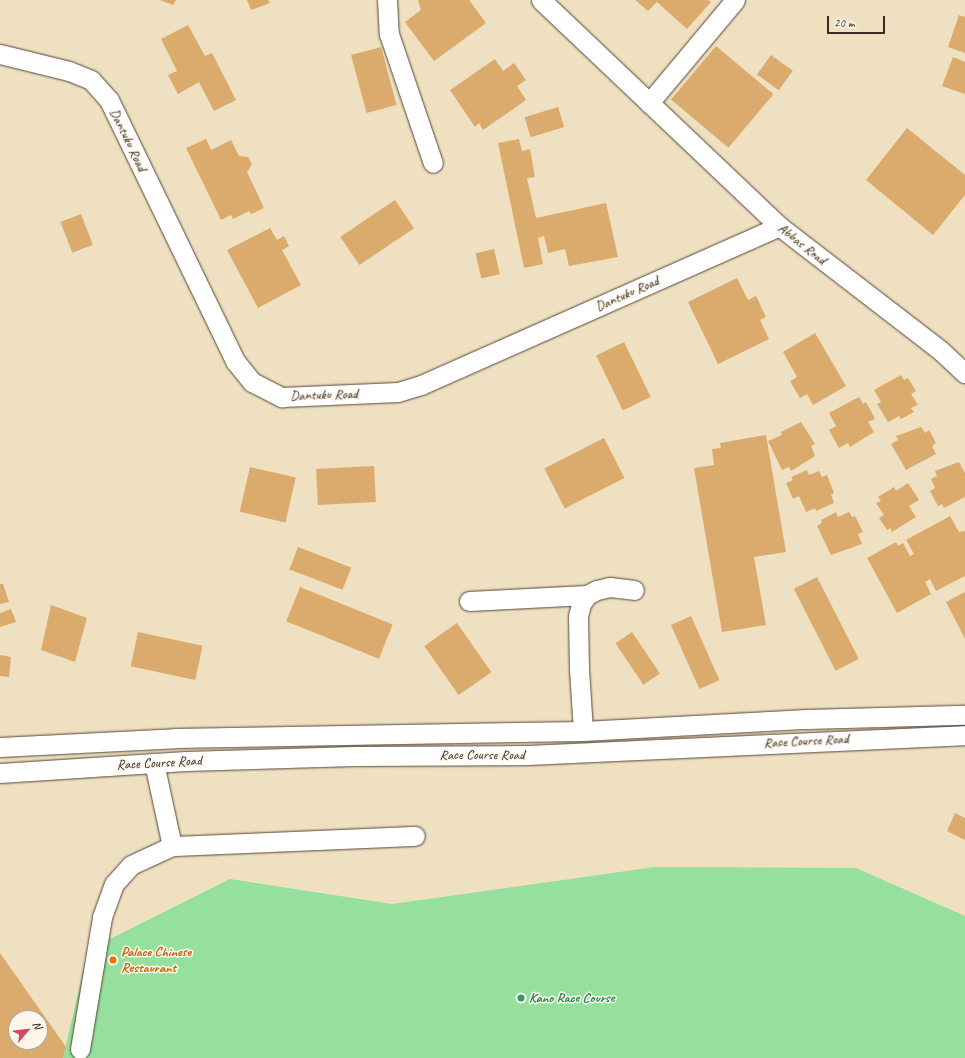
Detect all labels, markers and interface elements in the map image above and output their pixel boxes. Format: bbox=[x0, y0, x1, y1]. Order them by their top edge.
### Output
scale bar bbox=[829, 8, 887, 34]
text: 20 m bbox=[834, 15, 854, 31]
street label: Dantuku Road bbox=[106, 106, 150, 174]
street label: Abbas Road bbox=[774, 220, 830, 268]
street label: Dantuku Road bbox=[593, 273, 661, 315]
street label: Dantuku Road bbox=[290, 385, 358, 405]
street label: Race Course Road bbox=[763, 730, 849, 752]
street label: Race Course Road bbox=[440, 747, 524, 763]
street label: Race Course Road bbox=[116, 752, 202, 774]
place label: Palace Chinese Restaurant bbox=[121, 944, 191, 976]
marker: Palace Chinese Restaurant bbox=[108, 955, 118, 965]
place label: Kano Race Course bbox=[529, 990, 615, 1006]
marker: Kano Race Course bbox=[516, 993, 526, 1003]
north arrow bbox=[8, 1010, 48, 1050]
text: N bbox=[30, 1019, 45, 1031]

